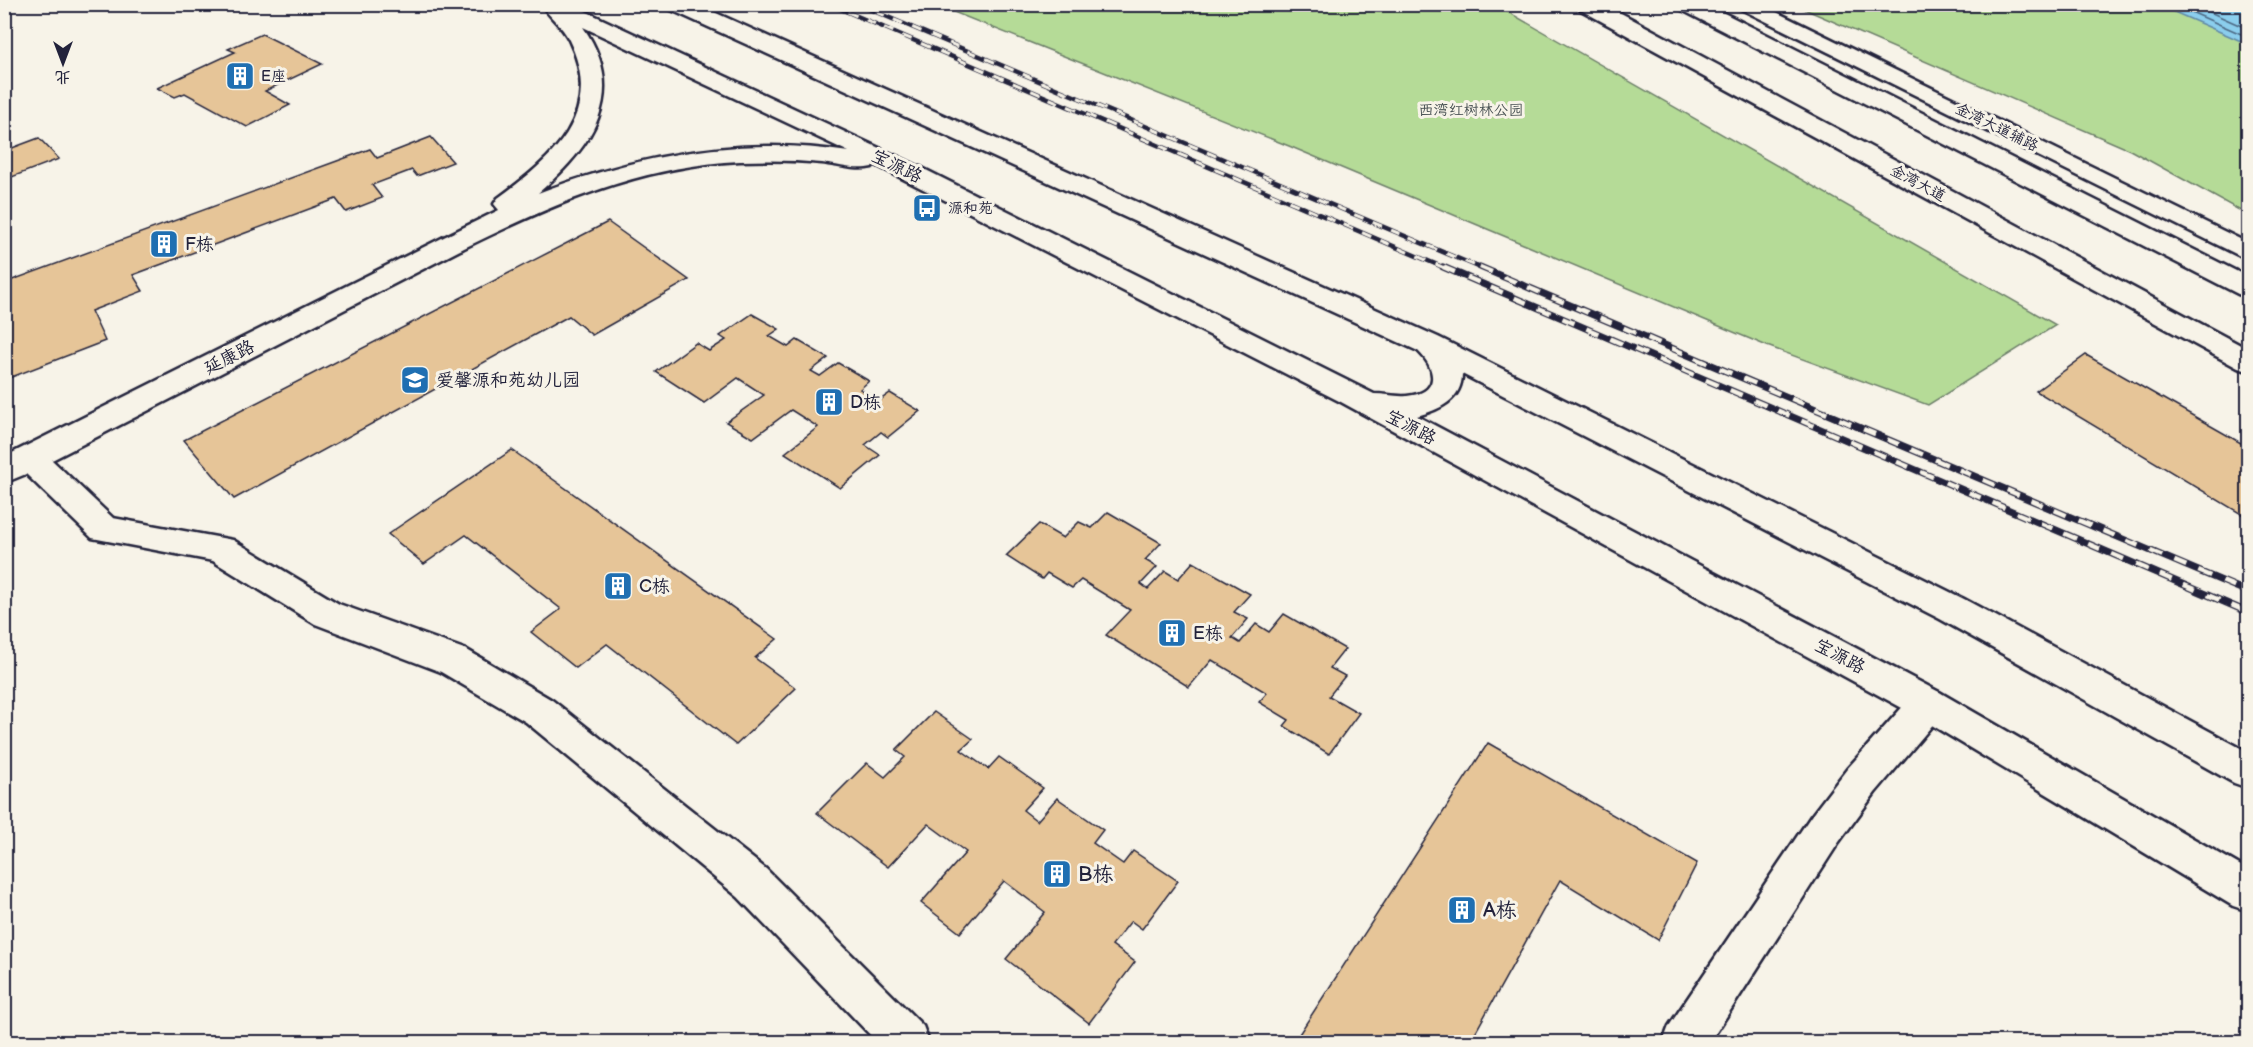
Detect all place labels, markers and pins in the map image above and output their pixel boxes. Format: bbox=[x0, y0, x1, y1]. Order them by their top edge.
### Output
building icon: E座 bbox=[224, 60, 256, 92]
place label: E座 bbox=[261, 67, 286, 86]
bus stop icon: 源和苑 bbox=[911, 192, 943, 224]
place label: 源和苑 bbox=[948, 199, 993, 218]
building icon: F栋 bbox=[148, 228, 180, 260]
place label: F栋 bbox=[185, 234, 214, 255]
school or university icon: 爱馨源和苑幼儿园 bbox=[399, 364, 431, 396]
place label: 爱馨源和苑幼儿园 bbox=[436, 370, 580, 391]
building icon: D栋 bbox=[813, 386, 845, 418]
place label: D栋 bbox=[850, 392, 881, 413]
building icon: C栋 bbox=[602, 570, 634, 602]
place label: C栋 bbox=[639, 576, 670, 597]
building icon: E栋 bbox=[1156, 617, 1188, 649]
place label: E栋 bbox=[1193, 623, 1223, 644]
building icon: B栋 bbox=[1041, 858, 1073, 890]
place label: B栋 bbox=[1078, 862, 1113, 887]
building icon: A栋 bbox=[1446, 894, 1478, 926]
place label: A栋 bbox=[1483, 898, 1517, 923]

